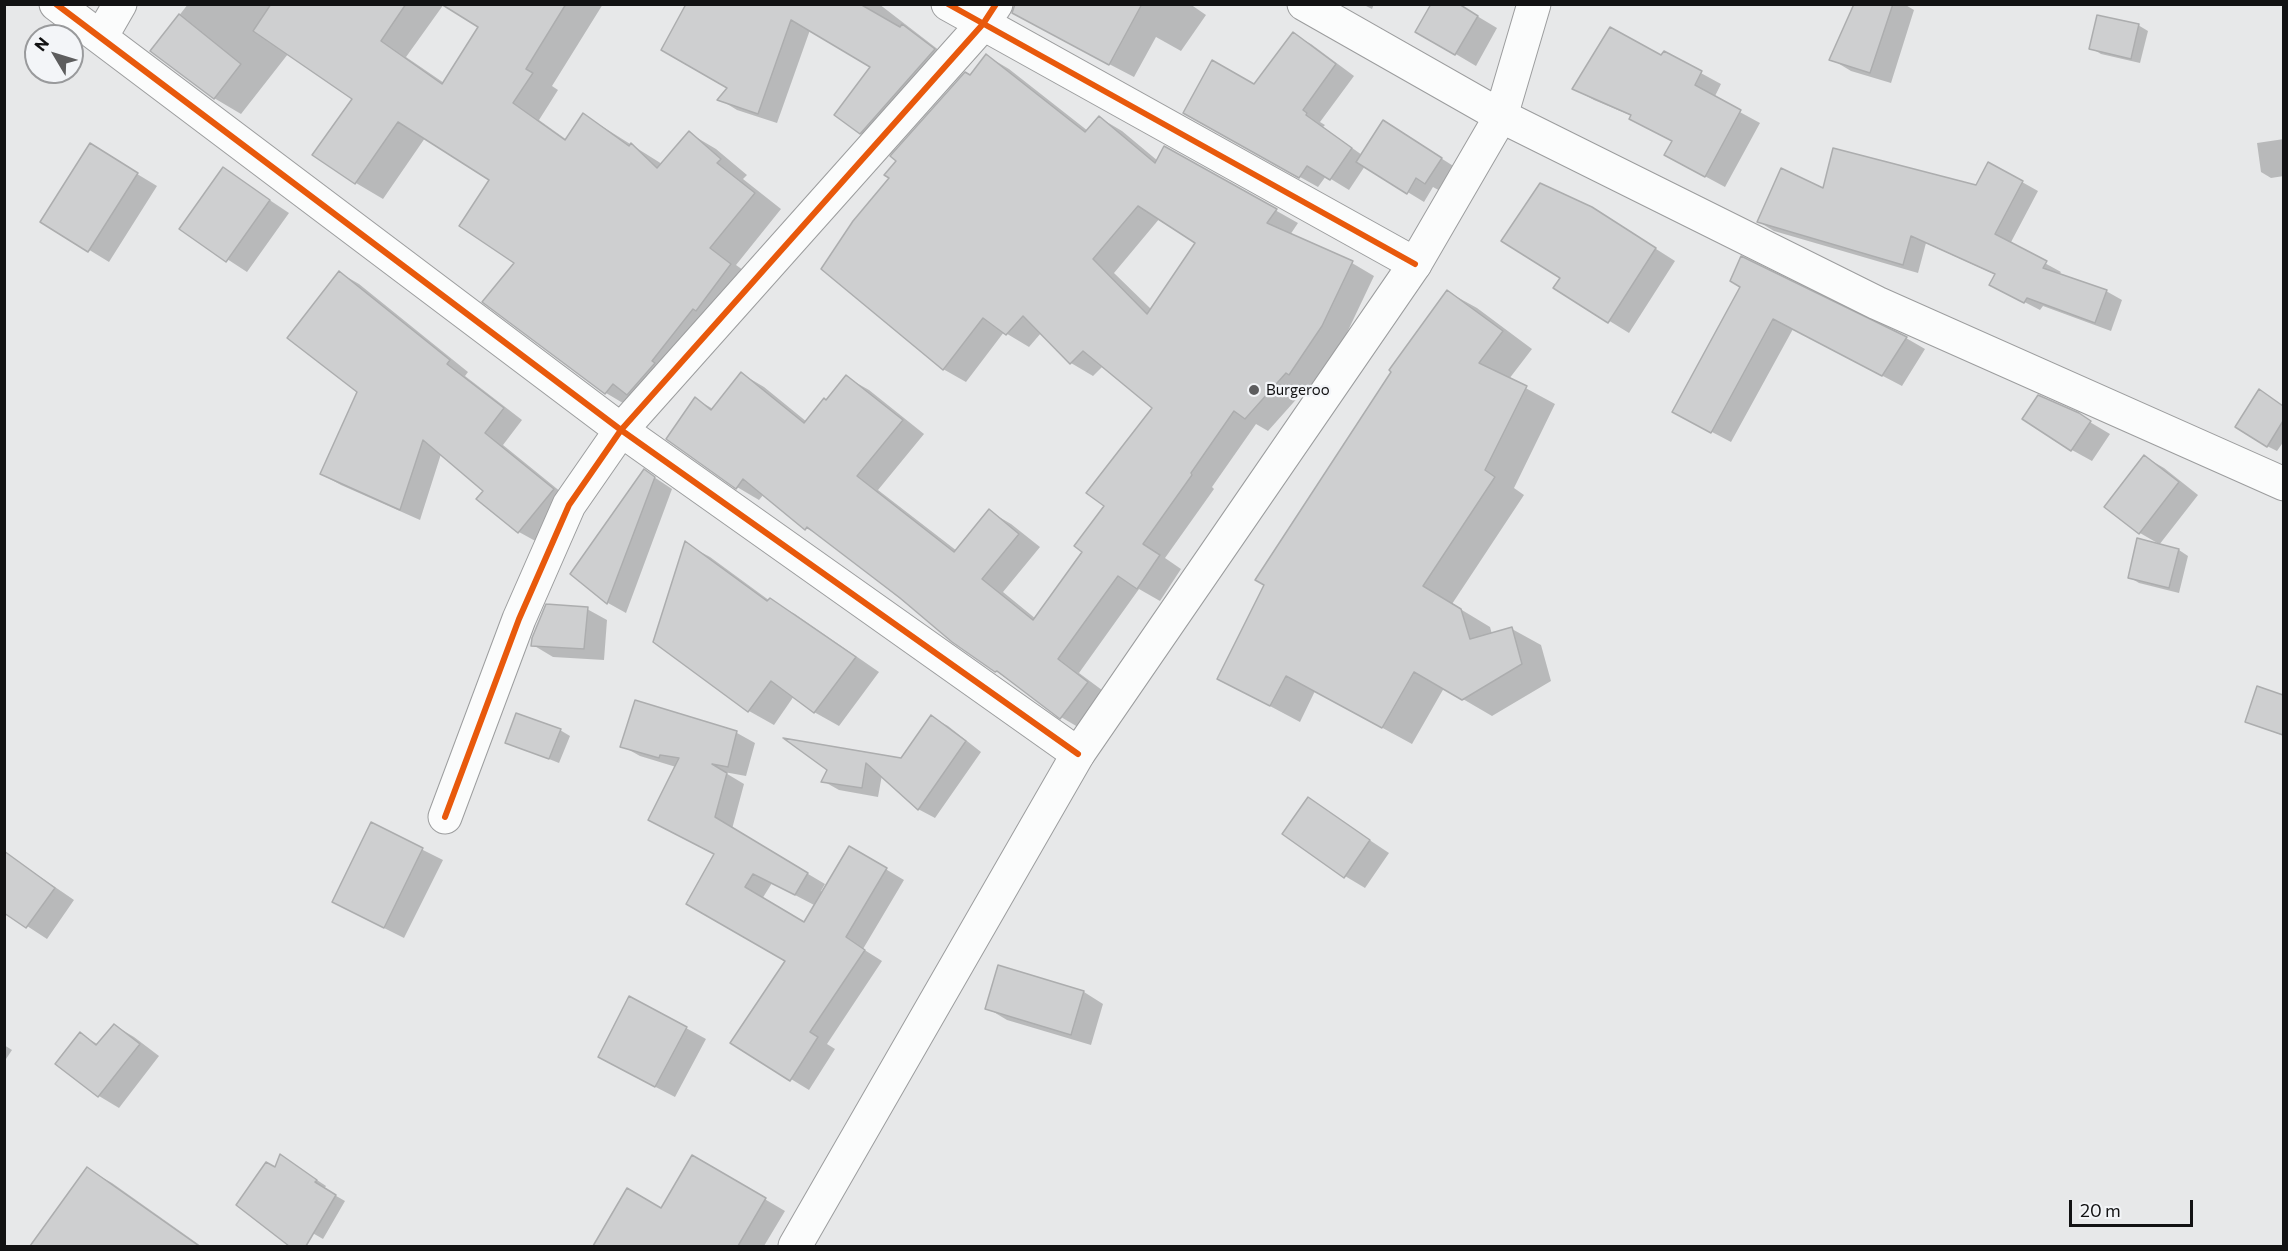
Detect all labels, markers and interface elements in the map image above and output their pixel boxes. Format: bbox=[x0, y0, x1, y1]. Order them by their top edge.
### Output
north arrow bbox=[24, 24, 84, 84]
text: N bbox=[30, 33, 52, 54]
place label: Burgeroo bbox=[1266, 381, 1330, 399]
marker: Burgeroo bbox=[1247, 383, 1261, 397]
scale bar bbox=[2072, 1188, 2196, 1226]
text: 20 m bbox=[2080, 1199, 2121, 1221]

